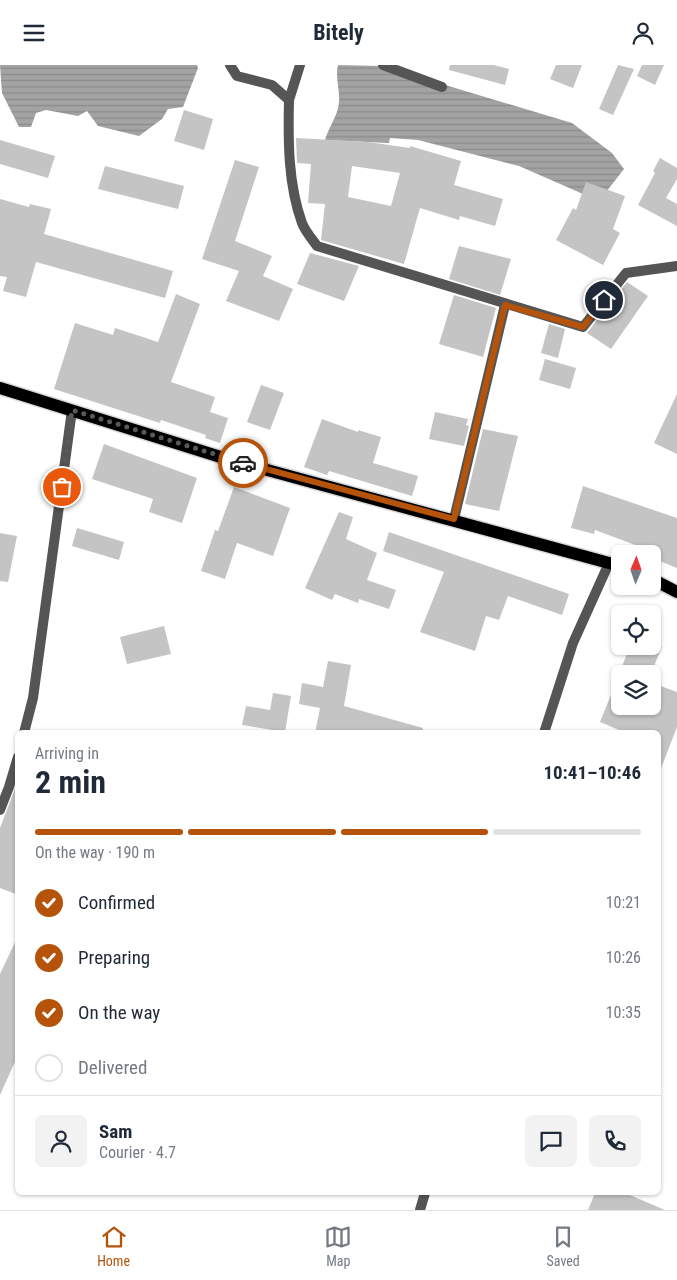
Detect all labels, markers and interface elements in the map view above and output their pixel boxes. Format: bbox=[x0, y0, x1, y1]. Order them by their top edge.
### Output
icon: menu bbox=[20, 19, 48, 47]
icon: person bbox=[629, 19, 657, 47]
text: Bitely bbox=[313, 20, 364, 45]
pin bbox=[583, 279, 625, 321]
icon: home bbox=[590, 286, 618, 314]
courier bbox=[218, 438, 268, 488]
icon: car bbox=[229, 449, 257, 477]
pin bbox=[41, 466, 83, 508]
icon: bag bbox=[48, 473, 76, 501]
north arrow bbox=[611, 545, 661, 595]
map controls bbox=[611, 545, 661, 715]
button: locate bbox=[611, 605, 661, 655]
button: layers bbox=[611, 665, 661, 715]
text: Arriving in bbox=[35, 744, 99, 763]
text: 10:41–10:46 bbox=[543, 761, 641, 784]
text: 2 min bbox=[35, 763, 106, 801]
text: On the way · 190 m bbox=[35, 843, 155, 862]
icon: check bbox=[35, 889, 63, 917]
text: Confirmed bbox=[78, 891, 155, 914]
text: 10:21 bbox=[606, 893, 641, 912]
icon: check bbox=[35, 944, 63, 972]
text: Preparing bbox=[78, 946, 150, 969]
text: 10:26 bbox=[606, 948, 641, 967]
icon: check bbox=[35, 999, 63, 1027]
text: On the way bbox=[78, 1001, 160, 1024]
text: 10:35 bbox=[606, 1003, 641, 1022]
text: Delivered bbox=[78, 1056, 147, 1079]
button: person bbox=[35, 1115, 87, 1167]
button: chat bbox=[525, 1115, 577, 1167]
button: phone bbox=[589, 1115, 641, 1167]
text: Sam bbox=[99, 1120, 132, 1143]
text: Courier · 4.7 bbox=[99, 1143, 176, 1162]
tab: Home bbox=[97, 1223, 130, 1269]
tab: Map bbox=[324, 1223, 352, 1269]
tab: Saved bbox=[547, 1223, 580, 1269]

